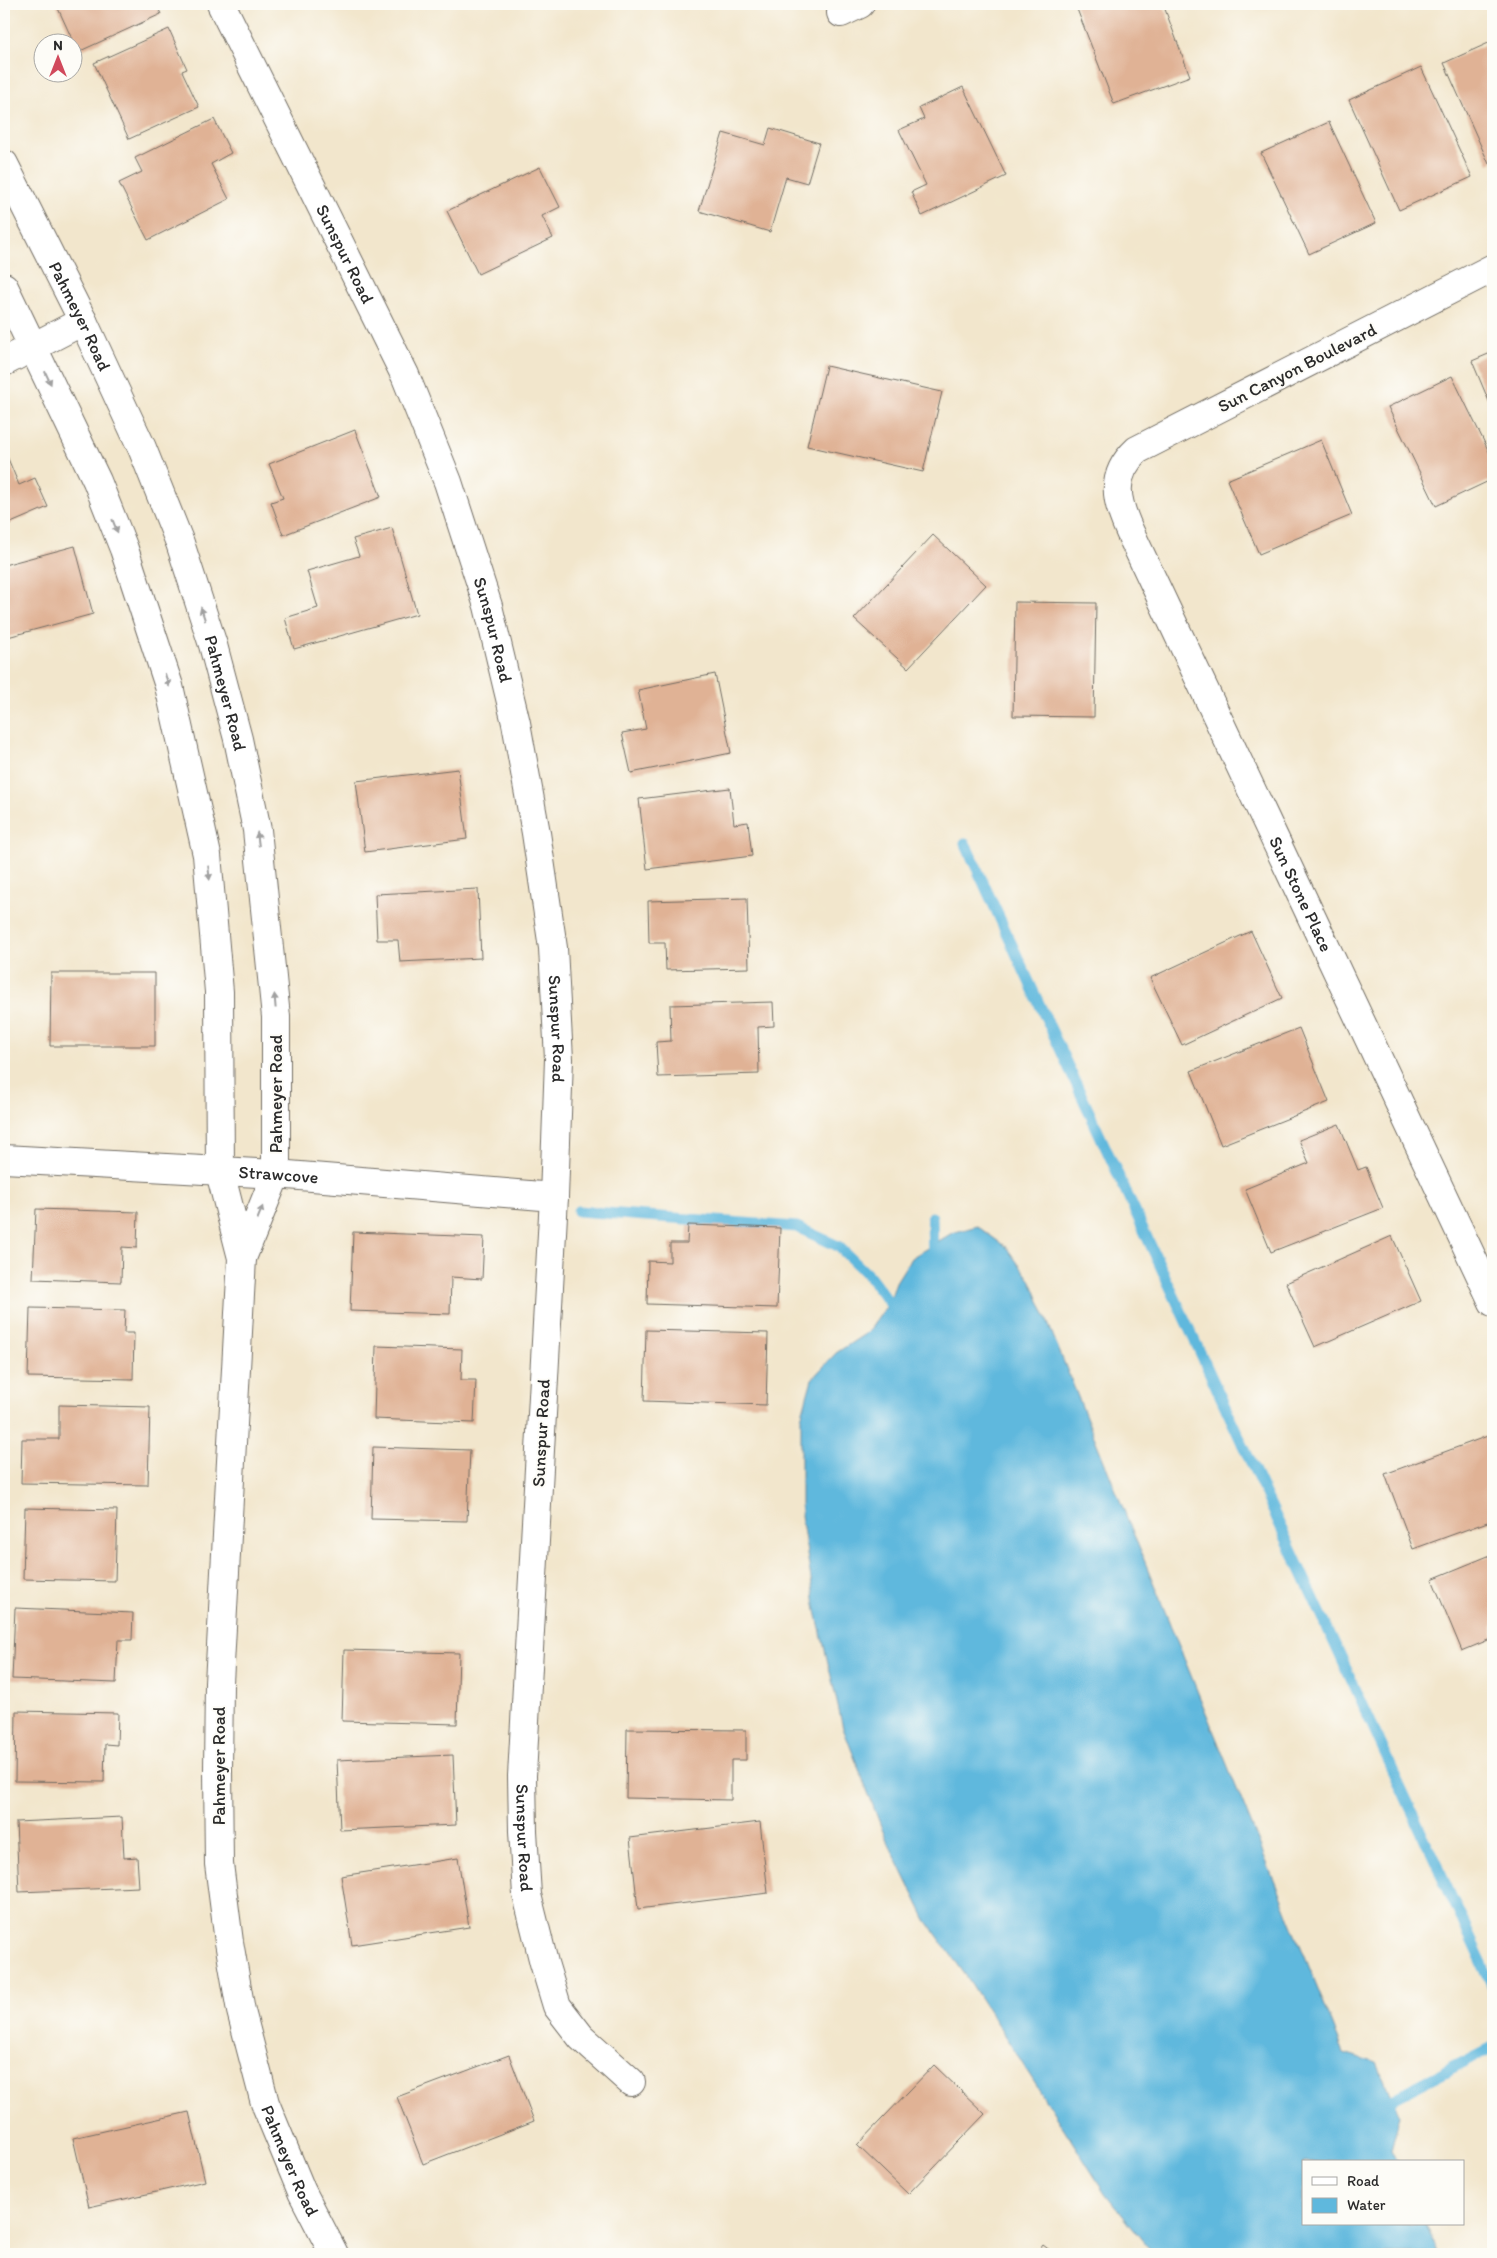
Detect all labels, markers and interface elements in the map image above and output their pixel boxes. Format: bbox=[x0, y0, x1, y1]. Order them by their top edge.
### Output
north arrow bbox=[32, 32, 82, 82]
text: N bbox=[53, 37, 63, 54]
street label: Sunspur Road bbox=[311, 201, 379, 307]
street label: Pahmeyer Road bbox=[44, 258, 116, 375]
street label: Sun Canyon Boulevard bbox=[1214, 318, 1380, 418]
one-way arrow bbox=[44, 371, 52, 385]
one-way arrow bbox=[112, 519, 120, 533]
street label: Sunspur Road bbox=[468, 574, 517, 685]
one-way arrow bbox=[199, 606, 206, 621]
street label: Pahmeyer Road bbox=[200, 632, 251, 753]
one-way arrow bbox=[164, 673, 172, 688]
one-way arrow bbox=[254, 831, 262, 847]
street label: Sun Stone Place bbox=[1264, 833, 1337, 955]
one-way arrow bbox=[205, 865, 213, 881]
street label: Sunspur Road bbox=[543, 974, 570, 1083]
one-way arrow bbox=[271, 992, 279, 1008]
street label: Pahmeyer Road bbox=[265, 1034, 287, 1153]
street label: Strawcove bbox=[238, 1161, 319, 1188]
one-way arrow bbox=[257, 1206, 265, 1220]
street label: Sunspur Road bbox=[527, 1378, 555, 1487]
street label: Pahmeyer Road bbox=[208, 1706, 230, 1825]
street label: Sunspur Road bbox=[511, 1784, 538, 1893]
street label: Pahmeyer Road bbox=[256, 2102, 324, 2220]
legend bbox=[1302, 2160, 1464, 2226]
text: Road bbox=[1347, 2172, 1380, 2190]
text: Water bbox=[1347, 2196, 1386, 2214]

